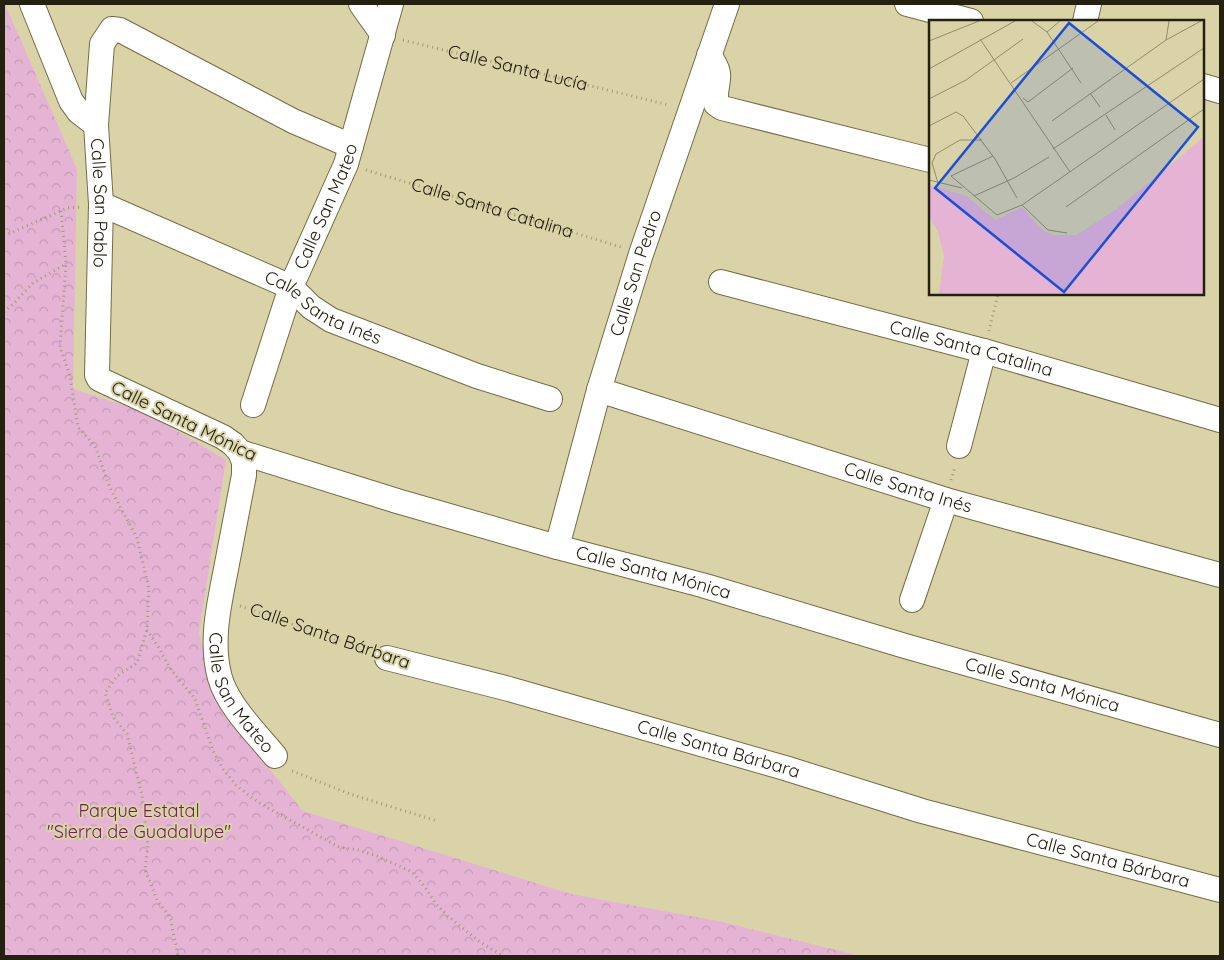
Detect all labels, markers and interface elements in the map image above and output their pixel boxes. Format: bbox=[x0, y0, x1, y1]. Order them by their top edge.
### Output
inset map bbox=[929, 20, 1204, 295]
street label: Calle Santa Lucía bbox=[445, 39, 590, 96]
street label: Calle San Pablo bbox=[86, 137, 113, 268]
street label: Calle San Mateo bbox=[288, 141, 362, 273]
street label: Calle Santa Catalina bbox=[409, 172, 576, 243]
street label: Calle San Pedro bbox=[604, 207, 666, 339]
street label: Calle Santa Inés bbox=[261, 265, 385, 349]
street label: Calle Santa Catalina bbox=[887, 315, 1056, 382]
street label: Calle Santa Mónica bbox=[108, 375, 261, 466]
street label: Calle Santa Inés bbox=[841, 456, 975, 518]
street label: Calle Santa Mónica bbox=[573, 540, 734, 604]
street label: Calle Santa Bárbara bbox=[247, 597, 413, 674]
street label: Calle San Mateo bbox=[204, 632, 279, 758]
street label: Calle Santa Mónica bbox=[963, 652, 1122, 717]
street label: Calle Santa Bárbara bbox=[635, 714, 803, 783]
park label: Parque Estatal "Sierra de Guadalupe" bbox=[47, 799, 231, 843]
street label: Calle Santa Bárbara bbox=[1024, 827, 1192, 893]

